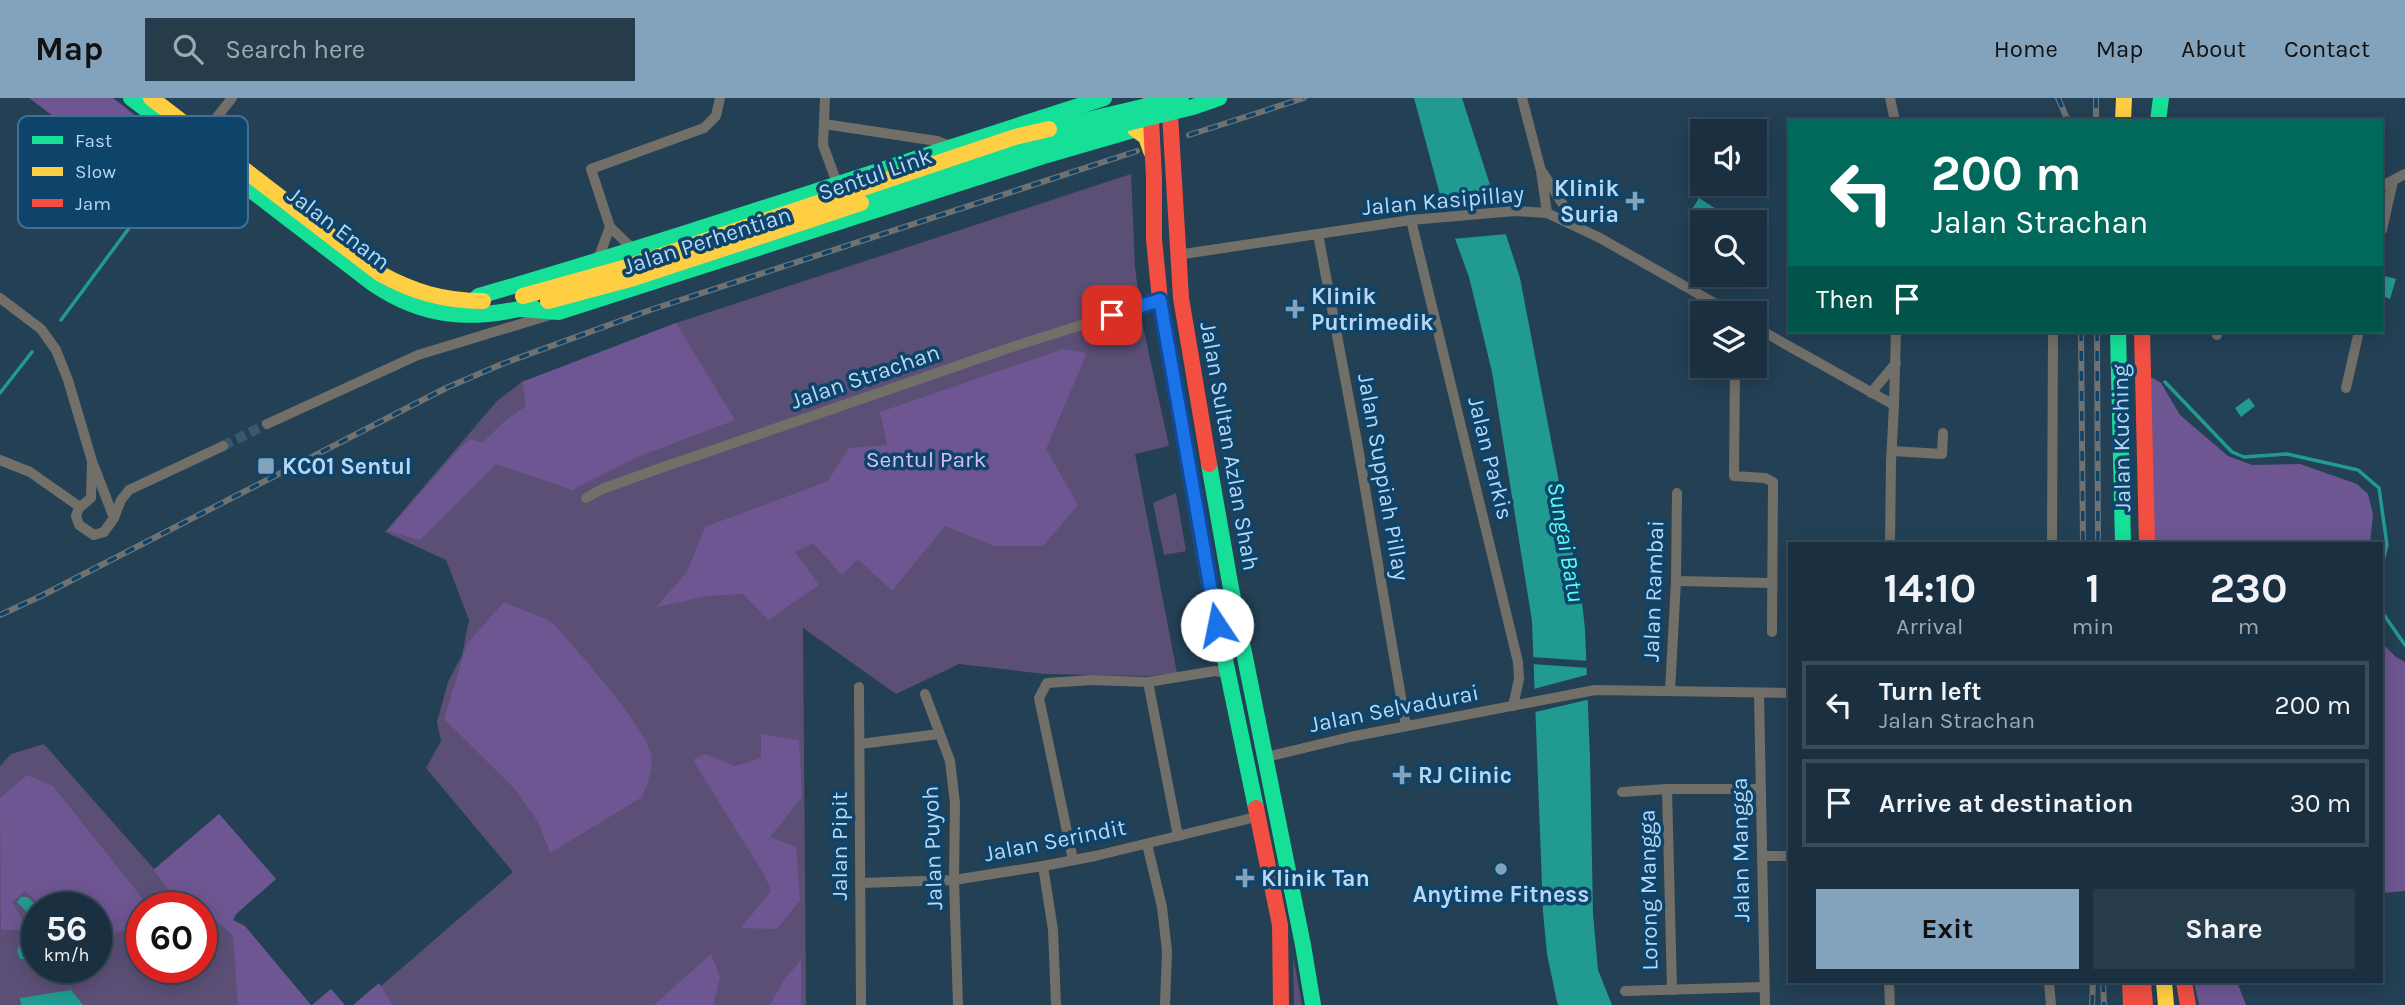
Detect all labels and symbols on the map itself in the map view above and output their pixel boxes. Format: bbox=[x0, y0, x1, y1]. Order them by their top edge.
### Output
legend bbox=[18, 116, 248, 228]
text: Fast bbox=[75, 130, 112, 152]
street label: Sentul Link bbox=[815, 142, 936, 207]
text: Slow bbox=[75, 161, 116, 183]
place label: Klinik Suria bbox=[1554, 175, 1619, 228]
street label: Jalan Kasipillay bbox=[1361, 180, 1525, 221]
street label: Jalan Enam bbox=[282, 181, 395, 276]
marker: Klinik Suria bbox=[1625, 191, 1645, 211]
text: Jam bbox=[75, 193, 111, 215]
street label: Jalan Perhentian bbox=[620, 201, 794, 280]
place label: Klinik Putrimedik bbox=[1311, 283, 1434, 336]
pin bbox=[1082, 285, 1142, 345]
marker: Klinik Putrimedik bbox=[1285, 299, 1305, 319]
street label: Jalan Sultan Azlan Shah bbox=[1194, 320, 1265, 573]
street label: Jalan Strachan bbox=[787, 338, 943, 415]
street label: Jalan Kuching bbox=[2107, 364, 2136, 512]
street label: Jalan Suppiah Pillay bbox=[1352, 371, 1415, 583]
street label: Jalan Parkis bbox=[1462, 394, 1519, 523]
park label: Sentul Park bbox=[866, 446, 986, 473]
place label: KC01 Sentul bbox=[282, 453, 412, 480]
marker: KC01 Sentul bbox=[256, 456, 276, 476]
water label: Sungai Batu bbox=[1542, 480, 1590, 604]
street label: Jalan Rambai bbox=[1638, 520, 1669, 662]
position arrow bbox=[1180, 588, 1254, 662]
street label: Jalan Selvadurai bbox=[1307, 679, 1481, 738]
place label: RJ Clinic bbox=[1418, 762, 1512, 789]
marker: RJ Clinic bbox=[1392, 765, 1412, 785]
street label: Jalan Mangga bbox=[1726, 777, 1755, 923]
street label: Jalan Puyoh bbox=[917, 785, 948, 911]
street label: Jalan Pipit bbox=[826, 791, 853, 900]
street label: Lorong Mangga bbox=[1634, 809, 1663, 971]
street label: Jalan Serindit bbox=[982, 813, 1129, 868]
marker: Anytime Fitness bbox=[1493, 861, 1509, 877]
place label: Klinik Tan bbox=[1261, 865, 1370, 892]
marker: Klinik Tan bbox=[1235, 868, 1255, 888]
place label: Anytime Fitness bbox=[1413, 881, 1589, 908]
speed limit sign: 60 bbox=[126, 892, 217, 983]

